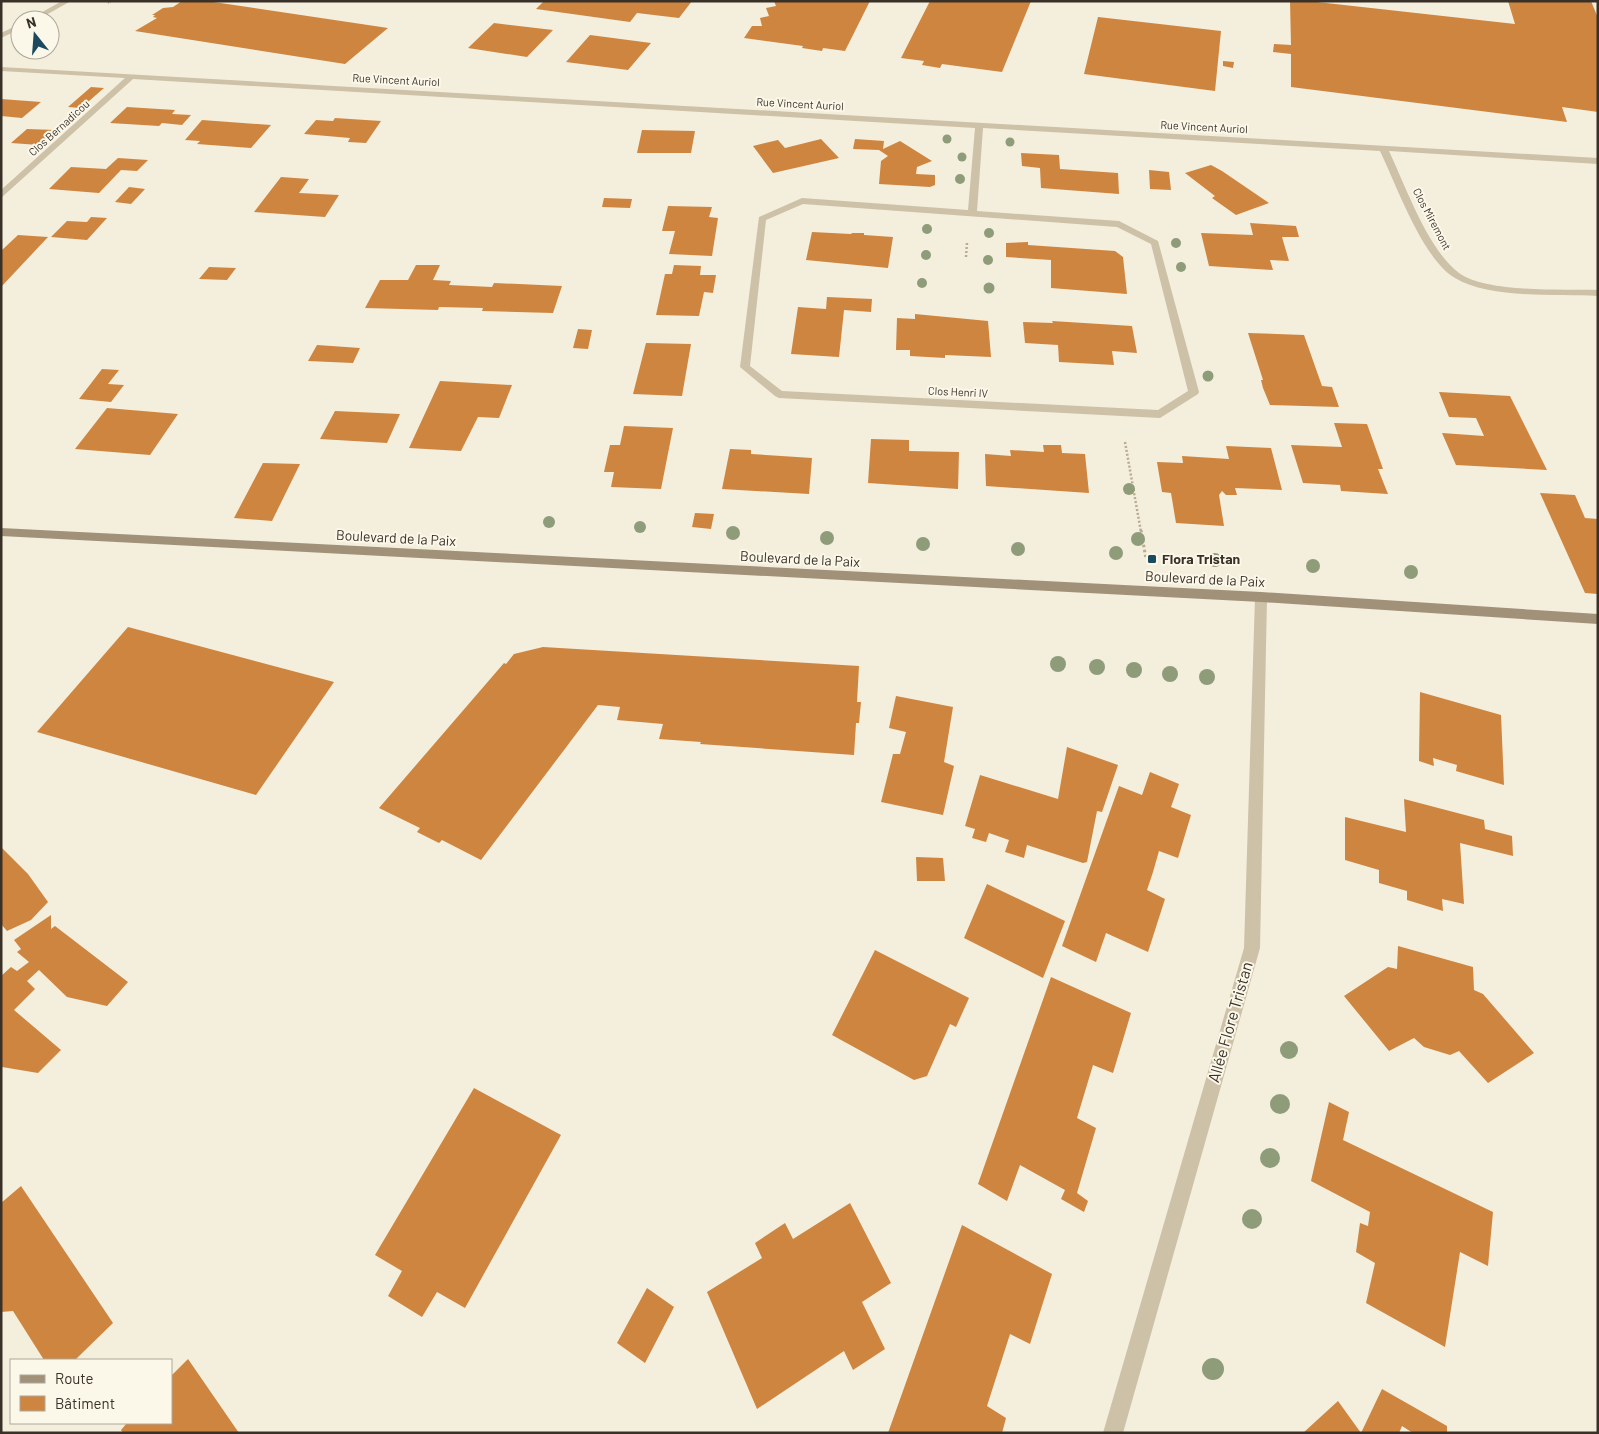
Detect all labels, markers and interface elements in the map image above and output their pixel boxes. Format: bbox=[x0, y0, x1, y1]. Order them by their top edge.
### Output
north arrow bbox=[10, 10, 60, 60]
text: N bbox=[24, 13, 38, 32]
street label: Rue Vincent Auriol bbox=[352, 71, 440, 88]
street label: Rue Vincent Auriol bbox=[756, 95, 844, 112]
street label: Clos Bernadicou bbox=[26, 97, 92, 158]
street label: Rue Vincent Auriol bbox=[1160, 118, 1248, 135]
street label: Clos Miremont bbox=[1411, 186, 1454, 252]
street label: Clos Henri IV bbox=[928, 383, 989, 400]
street label: Boulevard de la Paix bbox=[336, 526, 457, 549]
street label: Boulevard de la Paix bbox=[740, 547, 861, 570]
place label: Flora Tristan bbox=[1162, 550, 1240, 567]
marker: Flora Tristan bbox=[1146, 553, 1158, 565]
street label: Boulevard de la Paix bbox=[1145, 567, 1266, 590]
street label: Allée Flore Tristan bbox=[1203, 959, 1256, 1084]
legend bbox=[10, 1359, 172, 1424]
text: Route bbox=[55, 1369, 94, 1387]
text: Bâtiment bbox=[55, 1394, 115, 1412]

